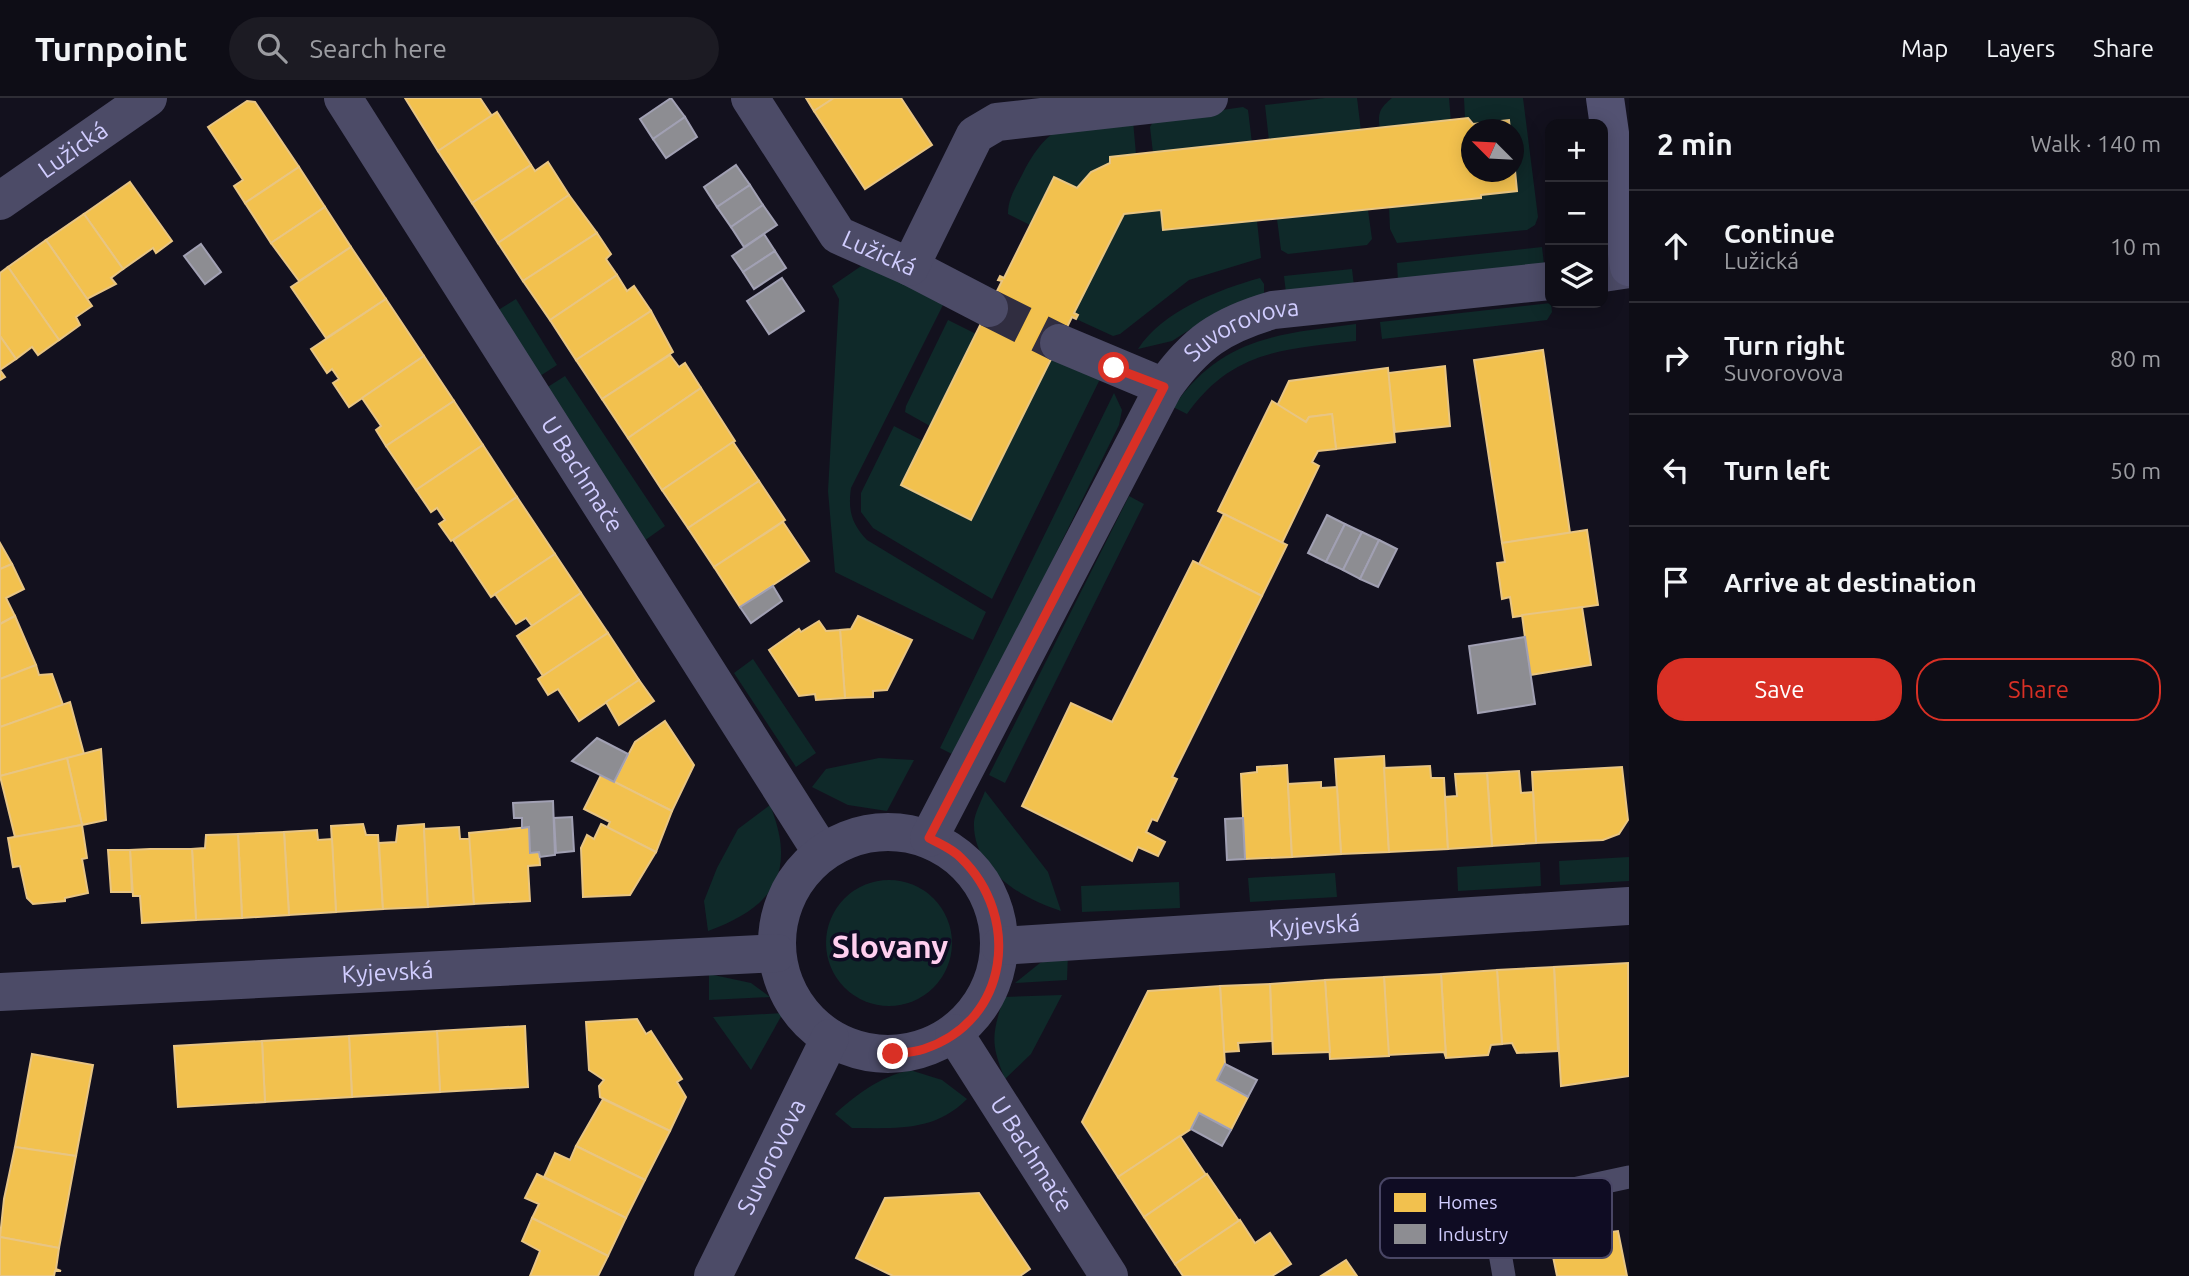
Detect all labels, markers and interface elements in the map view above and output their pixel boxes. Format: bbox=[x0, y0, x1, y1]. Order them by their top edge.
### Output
search box bbox=[229, 17, 719, 80]
icon: search bbox=[253, 29, 291, 67]
text: Turnpoint bbox=[35, 30, 187, 67]
text: Search here bbox=[309, 34, 447, 63]
text: Map bbox=[1901, 35, 1948, 62]
text: Layers bbox=[1986, 35, 2055, 62]
text: Share bbox=[2093, 35, 2154, 62]
street label: Lužická bbox=[33, 116, 113, 183]
north arrow bbox=[1461, 119, 1524, 182]
map controls bbox=[1545, 119, 1608, 308]
button: + bbox=[1545, 119, 1608, 182]
text: 2 min bbox=[1657, 127, 1733, 161]
text: Walk · 140 m bbox=[2030, 131, 2161, 156]
button: − bbox=[1545, 182, 1608, 245]
text: Continue bbox=[1724, 219, 1835, 248]
street label: Lužická bbox=[838, 225, 921, 281]
icon: ahead bbox=[1657, 227, 1695, 265]
text: 10 m bbox=[2110, 234, 2161, 259]
button: layers bbox=[1545, 245, 1608, 308]
text: Lužická bbox=[1724, 248, 1799, 273]
street label: Suvorovova bbox=[1178, 293, 1300, 367]
text: Turn right bbox=[1724, 331, 1845, 360]
icon: right bbox=[1657, 339, 1695, 377]
text: 80 m bbox=[2110, 346, 2161, 371]
route start bbox=[1098, 352, 1129, 383]
text: Suvorovova bbox=[1724, 360, 1844, 385]
street label: U Bachmače bbox=[536, 411, 629, 537]
icon: left bbox=[1657, 451, 1695, 489]
text: Turn left bbox=[1724, 456, 1830, 485]
text: 50 m bbox=[2110, 458, 2161, 483]
icon: arrive bbox=[1657, 563, 1695, 601]
text: Arrive at destination bbox=[1724, 568, 1977, 597]
button: Save bbox=[1657, 658, 1902, 721]
button: Share bbox=[1916, 658, 2161, 721]
street label: Kyjevská bbox=[1268, 909, 1361, 942]
district label: Slovany bbox=[832, 928, 948, 964]
street label: Kyjevská bbox=[341, 956, 434, 988]
route end bbox=[877, 1038, 908, 1069]
street label: U Bachmače bbox=[985, 1091, 1079, 1217]
street label: Suvorovova bbox=[732, 1094, 811, 1218]
legend bbox=[1380, 1178, 1612, 1258]
text: Homes bbox=[1438, 1191, 1498, 1213]
text: Industry bbox=[1438, 1223, 1508, 1245]

